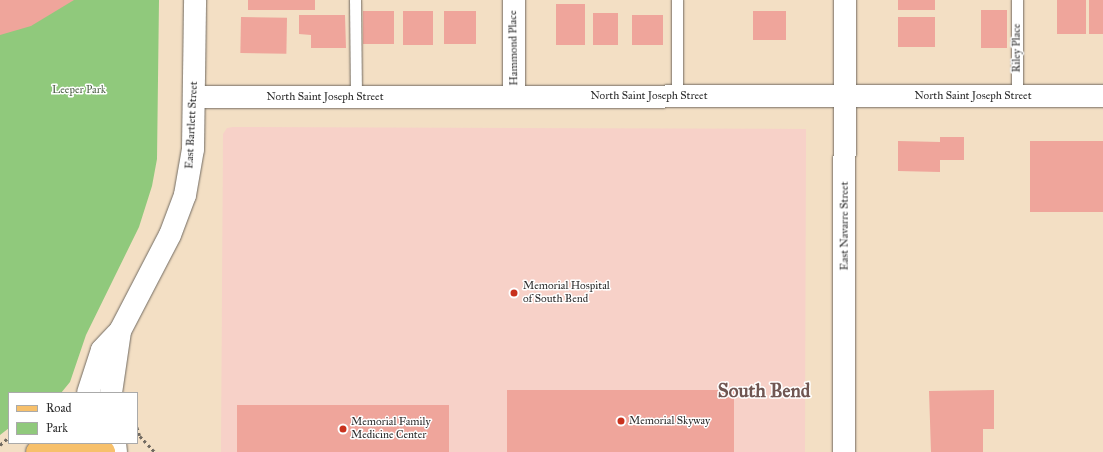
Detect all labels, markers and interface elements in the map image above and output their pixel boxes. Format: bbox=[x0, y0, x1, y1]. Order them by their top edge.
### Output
street label: Hammond Place bbox=[507, 10, 521, 86]
street label: Riley Place bbox=[1010, 24, 1024, 72]
street label: East Bartlett Street bbox=[183, 81, 201, 169]
park label: Leeper Park bbox=[52, 83, 106, 97]
street label: North Saint Joseph Street bbox=[590, 89, 708, 103]
street label: North Saint Joseph Street bbox=[914, 89, 1032, 103]
street label: North Saint Joseph Street bbox=[266, 90, 384, 104]
street label: East Navarre Street bbox=[838, 182, 852, 270]
place label: Memorial Hospital of South Bend bbox=[523, 280, 610, 306]
marker: Memorial Hospital of South Bend bbox=[508, 287, 520, 299]
district label: South Bend bbox=[718, 380, 810, 402]
legend bbox=[8, 392, 138, 444]
text: Road bbox=[46, 401, 72, 415]
place label: Memorial Skyway bbox=[629, 414, 710, 428]
place label: Memorial Family Medicine Center bbox=[351, 416, 431, 442]
marker: Memorial Skyway bbox=[616, 416, 626, 426]
text: Park bbox=[46, 421, 68, 435]
marker: Memorial Family Medicine Center bbox=[338, 424, 348, 434]

